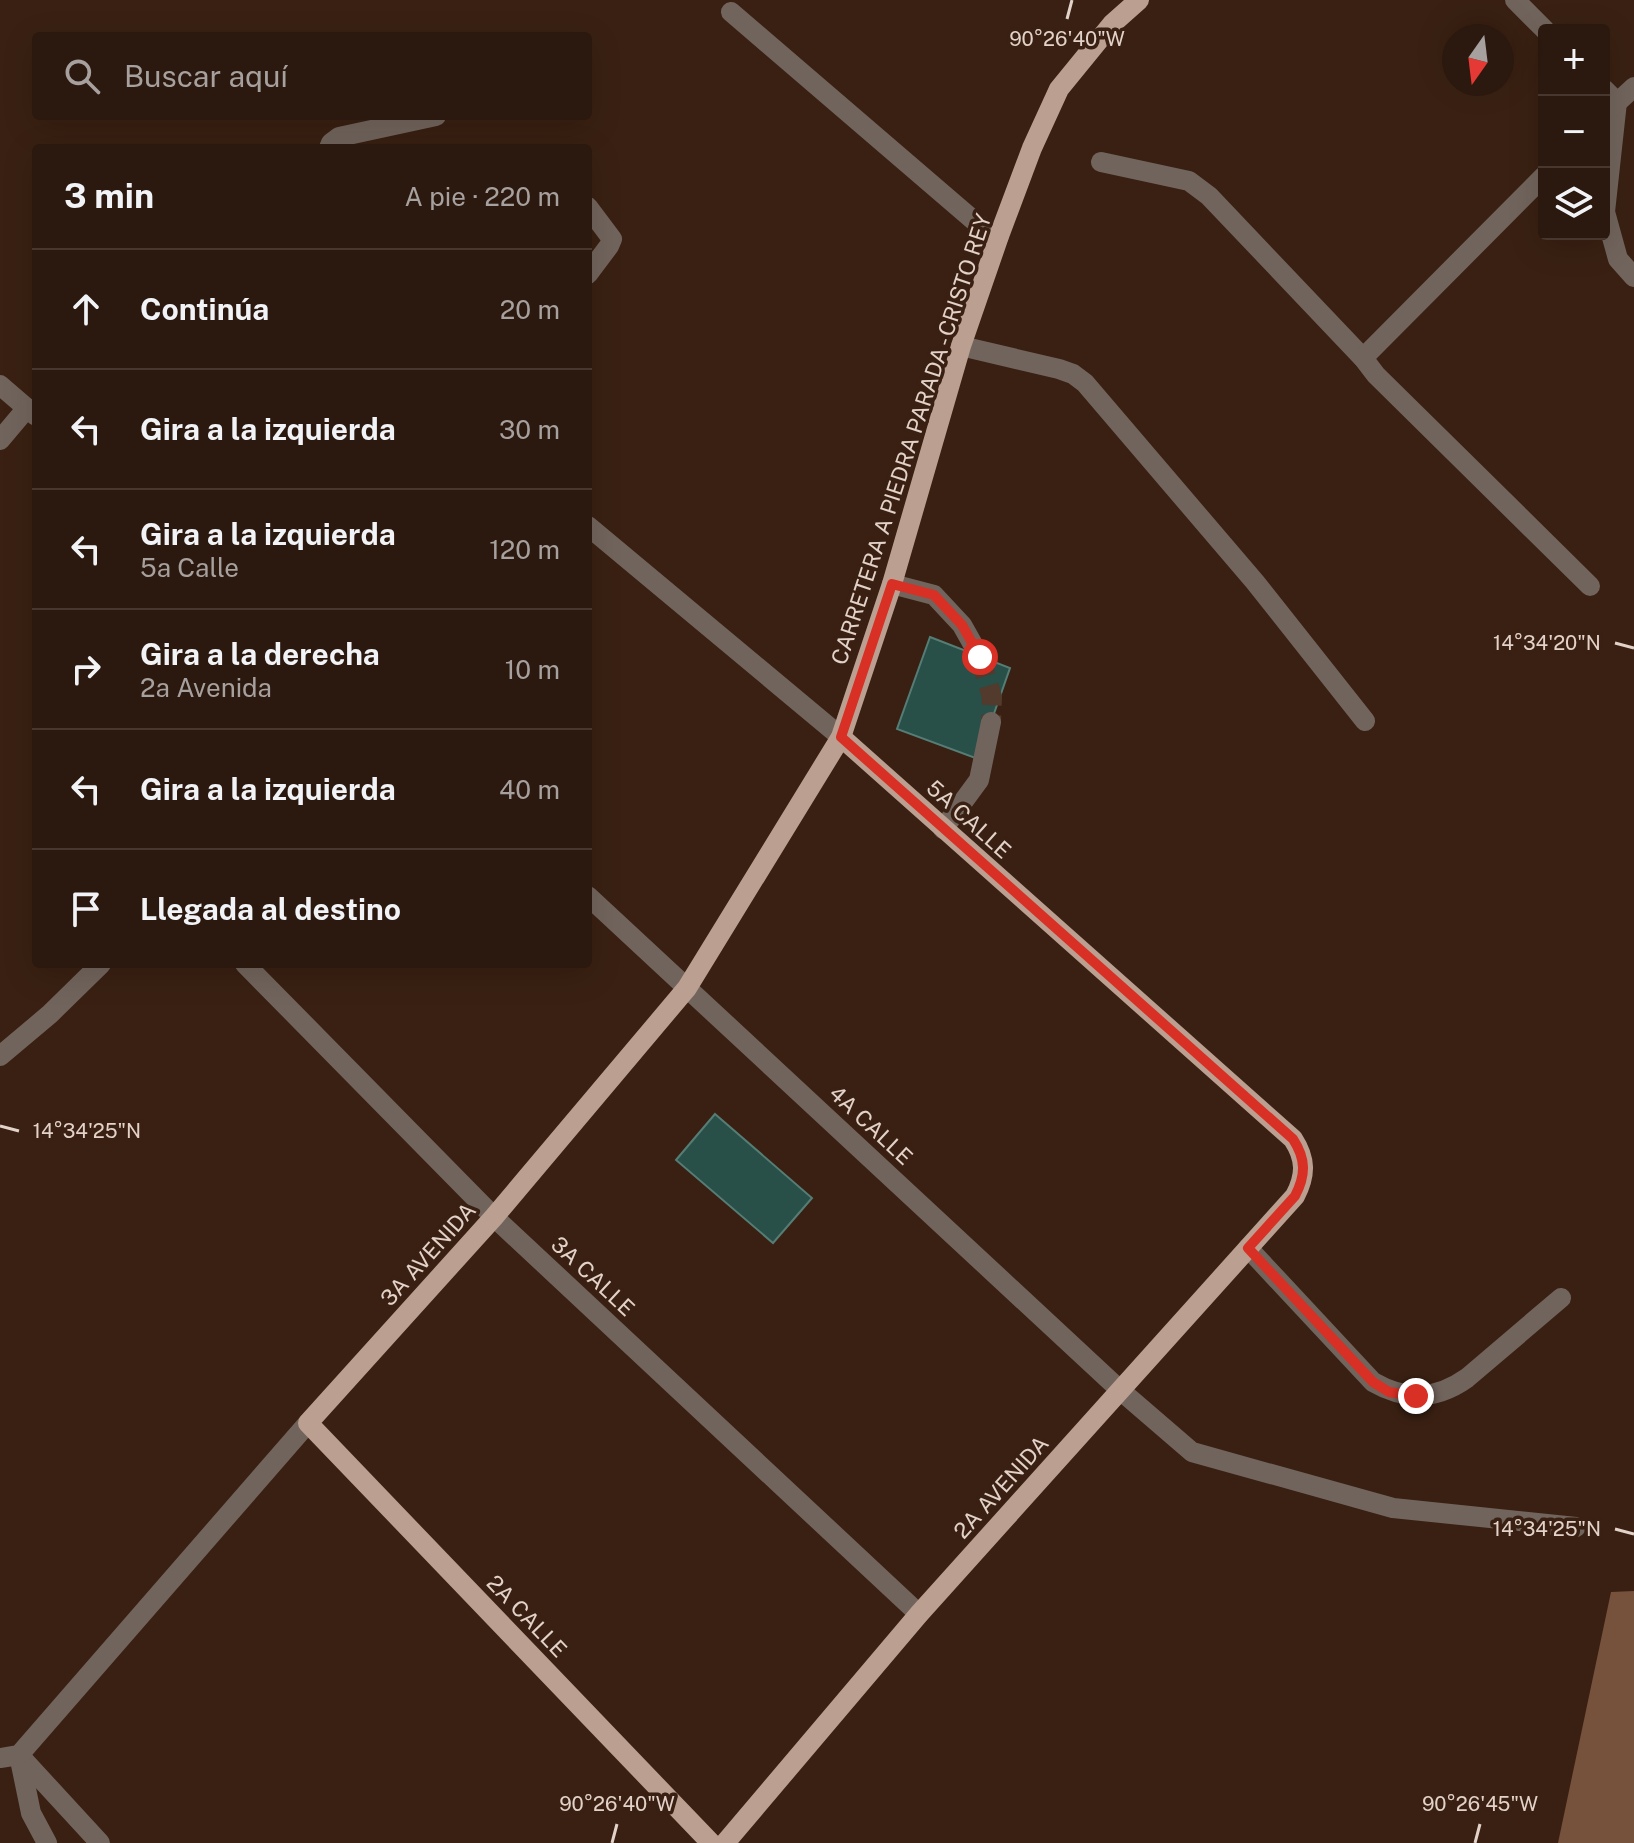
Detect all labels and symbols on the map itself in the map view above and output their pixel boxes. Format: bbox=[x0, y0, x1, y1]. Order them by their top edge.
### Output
north arrow bbox=[1442, 24, 1514, 96]
text: 90°26'40"W bbox=[1009, 27, 1125, 51]
street label: CARRETERA A PIEDRA PARADA - CRISTO REY bbox=[826, 210, 997, 668]
text: 14°34'20"N bbox=[1493, 631, 1601, 655]
route start bbox=[962, 639, 998, 675]
street label: 5A CALLE bbox=[921, 774, 1017, 864]
street label: 4A CALLE bbox=[824, 1080, 918, 1170]
text: 14°34'25"N bbox=[33, 1119, 141, 1143]
street label: 3A AVENIDA bbox=[375, 1197, 481, 1311]
street label: 3A CALLE bbox=[546, 1231, 640, 1321]
route end bbox=[1398, 1378, 1434, 1414]
street label: 2A AVENIDA bbox=[948, 1430, 1054, 1544]
text: 14°34'25"N bbox=[1493, 1517, 1601, 1541]
street label: 2A CALLE bbox=[482, 1570, 572, 1662]
text: 90°26'40"W bbox=[559, 1792, 675, 1816]
text: 90°26'45"W bbox=[1422, 1792, 1538, 1816]

